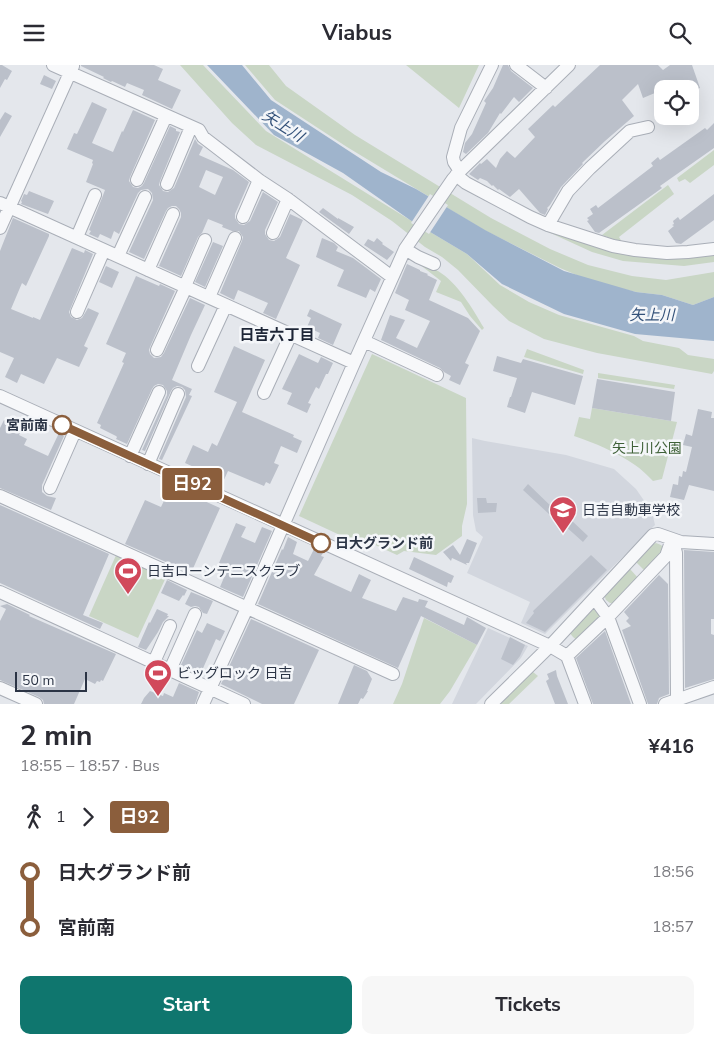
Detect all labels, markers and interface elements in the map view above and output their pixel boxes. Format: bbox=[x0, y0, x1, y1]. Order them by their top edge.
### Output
text: Viabus bbox=[322, 18, 392, 48]
icon: menu bbox=[20, 19, 48, 47]
icon: search bbox=[666, 19, 694, 47]
map controls bbox=[654, 80, 699, 125]
button: locate bbox=[654, 80, 699, 125]
water label: 矢上川 bbox=[259, 106, 309, 147]
water label: 矢上川 bbox=[629, 305, 676, 325]
district label: 日吉六丁目 bbox=[239, 325, 315, 345]
marker: 宮前南 bbox=[52, 415, 72, 435]
place label: 宮前南 bbox=[6, 416, 48, 435]
park label: 矢上川公園 bbox=[612, 439, 682, 458]
line badge: 日92 bbox=[163, 468, 221, 500]
text: 日92 bbox=[172, 472, 212, 496]
school or university icon: 日吉自動車学校 bbox=[548, 495, 578, 534]
place label: 日吉自動車学校 bbox=[582, 501, 680, 520]
marker: 日大グランド前 bbox=[311, 533, 331, 553]
place label: 日大グランド前 bbox=[335, 534, 433, 553]
sports icon: 日吉ローンテニスクラブ bbox=[113, 556, 143, 595]
place label: 日吉ローンテニスクラブ bbox=[147, 562, 300, 581]
sports icon: ビッグロック 日吉 bbox=[143, 658, 173, 697]
place label: ビッグロック 日吉 bbox=[177, 664, 293, 683]
scale bar bbox=[15, 669, 88, 692]
text: 50 m bbox=[22, 671, 54, 690]
text: 2 min bbox=[20, 717, 92, 755]
text: ¥416 bbox=[648, 734, 694, 760]
text: 18:55 – 18:57 · Bus bbox=[20, 755, 160, 777]
icon: walk bbox=[20, 803, 48, 831]
icon: forward bbox=[74, 803, 102, 831]
text: 日92 bbox=[120, 805, 159, 829]
text: 1 bbox=[56, 806, 66, 828]
text: 日大グランド前 bbox=[58, 860, 191, 886]
text: 18:56 bbox=[652, 861, 694, 883]
text: 宮前南 bbox=[58, 915, 115, 941]
text: 18:57 bbox=[652, 916, 694, 938]
button: Start bbox=[20, 976, 352, 1034]
button: Tickets bbox=[362, 976, 694, 1034]

